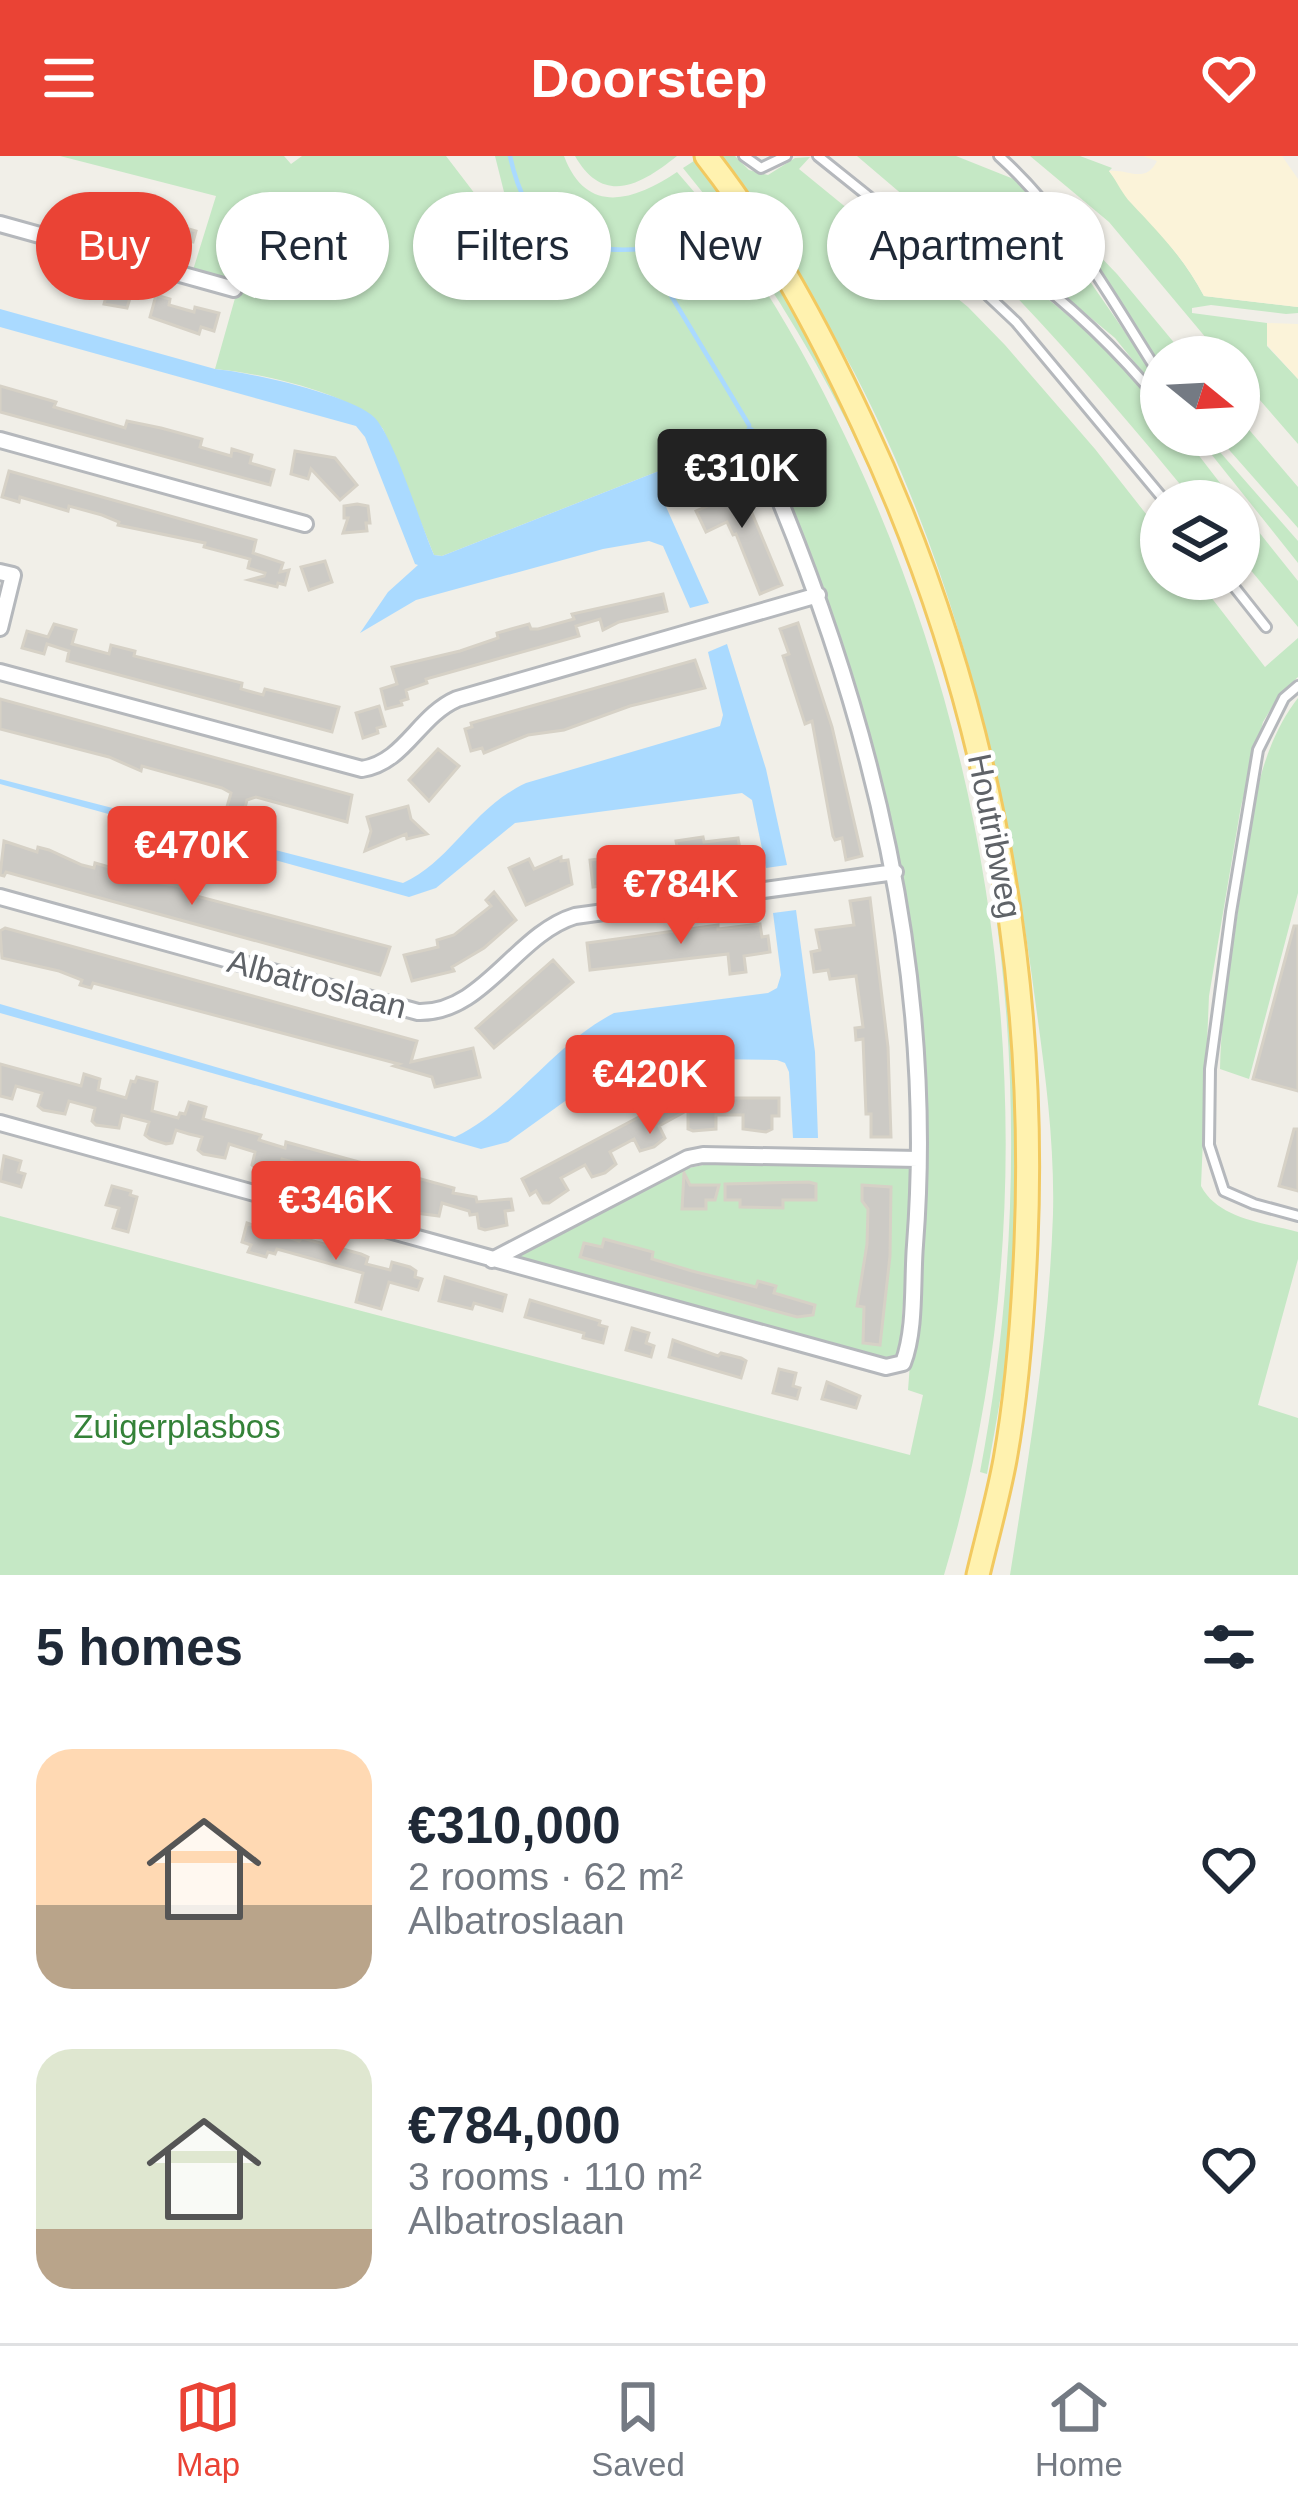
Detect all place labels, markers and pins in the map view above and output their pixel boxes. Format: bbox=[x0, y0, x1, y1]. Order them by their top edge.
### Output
pin: €310K bbox=[658, 429, 826, 531]
pin: €470K bbox=[108, 806, 276, 908]
pin: €784K bbox=[597, 845, 765, 947]
pin: €420K bbox=[566, 1035, 734, 1137]
pin: €346K bbox=[252, 1161, 420, 1263]

